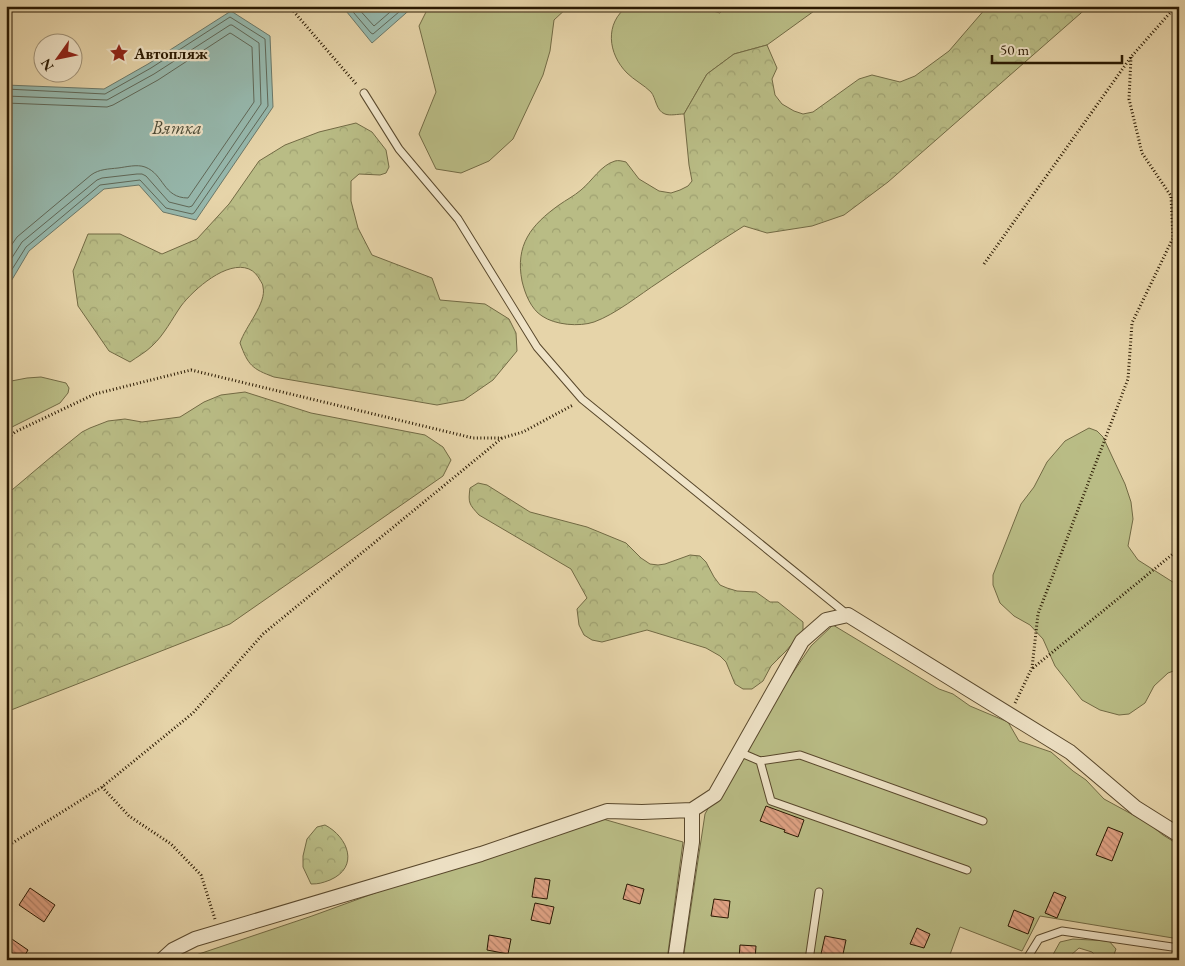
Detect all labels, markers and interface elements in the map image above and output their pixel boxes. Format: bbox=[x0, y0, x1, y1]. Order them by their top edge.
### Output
north arrow bbox=[32, 32, 82, 82]
scale bar bbox=[992, 32, 1122, 64]
text: 50 m bbox=[1000, 40, 1029, 59]
place icon: Автопляж bbox=[108, 42, 130, 64]
place label: Автопляж bbox=[133, 43, 208, 64]
text: N bbox=[36, 55, 58, 75]
water label: Вятка bbox=[151, 116, 202, 139]

